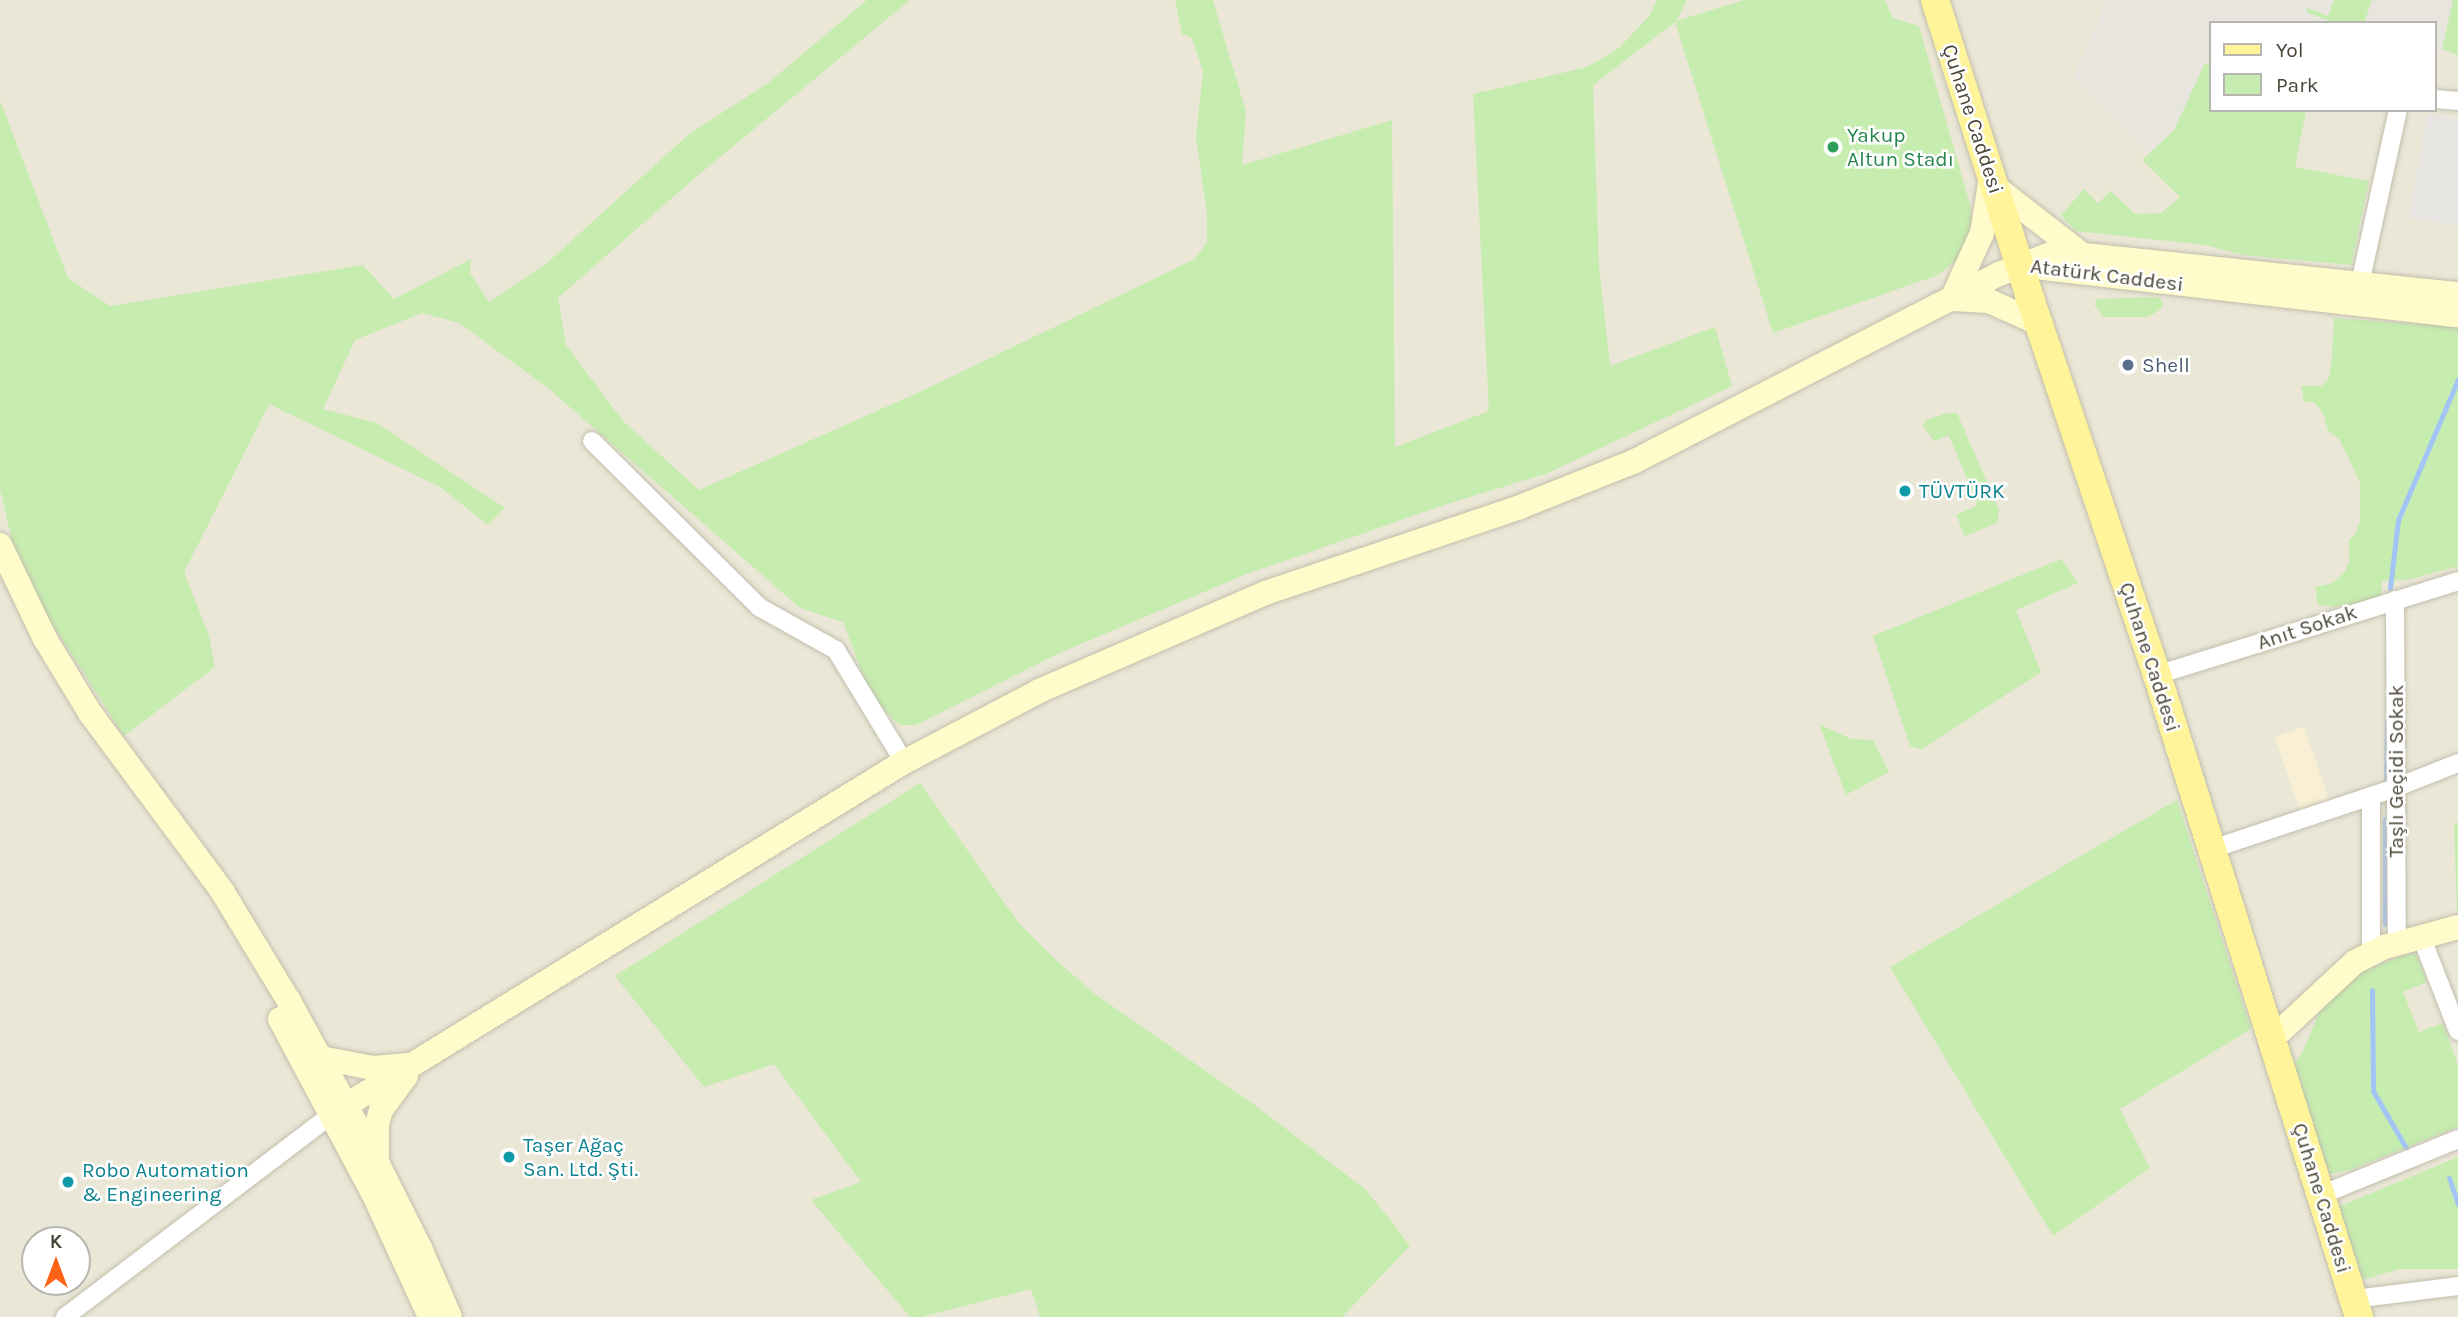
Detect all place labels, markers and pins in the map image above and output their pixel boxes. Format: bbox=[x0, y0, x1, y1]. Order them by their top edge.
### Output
place label: Yakup Altun Stadı bbox=[1847, 122, 1954, 172]
marker: Yakup Altun Stadı bbox=[1825, 139, 1841, 155]
place label: Shell bbox=[2142, 352, 2190, 378]
marker: Shell bbox=[2120, 357, 2136, 373]
place label: TÜVTÜRK bbox=[1919, 478, 2005, 504]
marker: TÜVTÜRK bbox=[1897, 483, 1913, 499]
place label: Taşer Ağaç San. Ltd. Şti. bbox=[523, 1132, 638, 1182]
marker: Taşer Ağaç San. Ltd. Şti. bbox=[501, 1149, 517, 1165]
place label: Robo Automation & Engineering bbox=[82, 1157, 249, 1207]
marker: Robo Automation & Engineering bbox=[60, 1174, 76, 1190]

